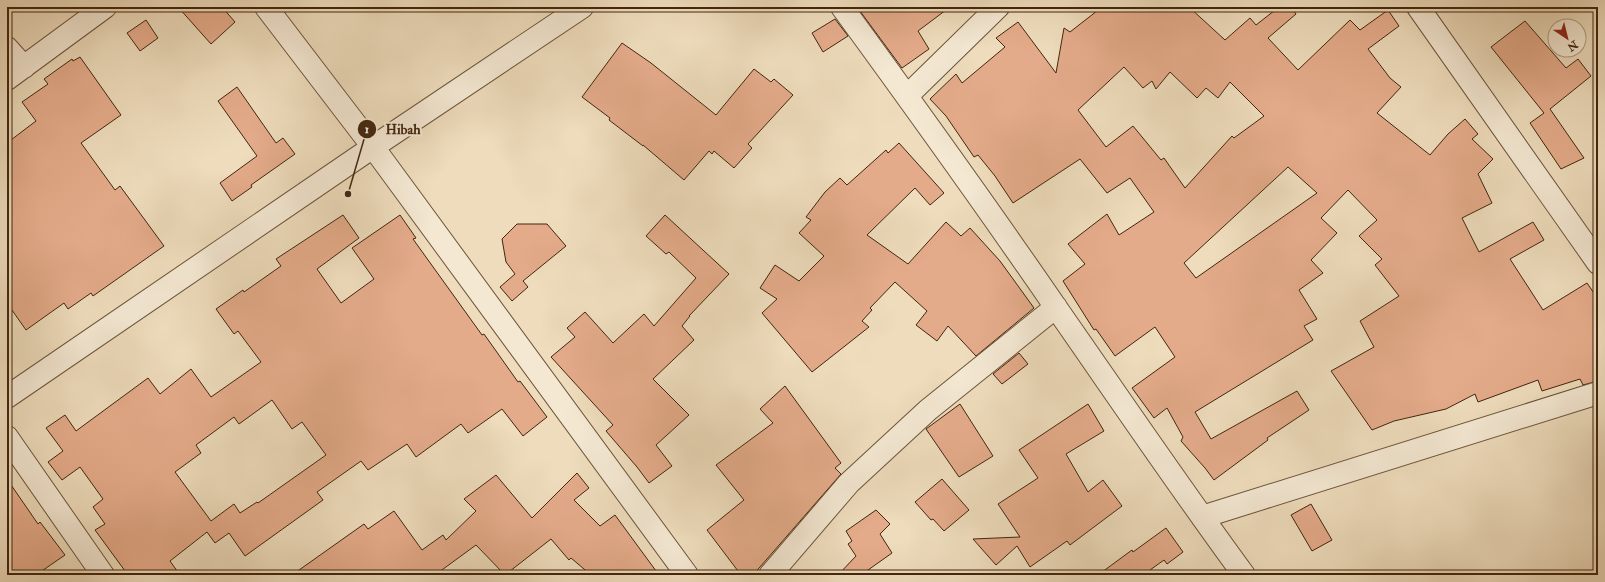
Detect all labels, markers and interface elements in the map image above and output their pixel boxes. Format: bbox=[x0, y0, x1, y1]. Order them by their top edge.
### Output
north arrow bbox=[1547, 18, 1587, 58]
text: N bbox=[1564, 37, 1581, 55]
callout: Hibah bbox=[357, 116, 428, 142]
text: Hibah bbox=[385, 121, 421, 138]
text: 1 bbox=[365, 122, 369, 137]

